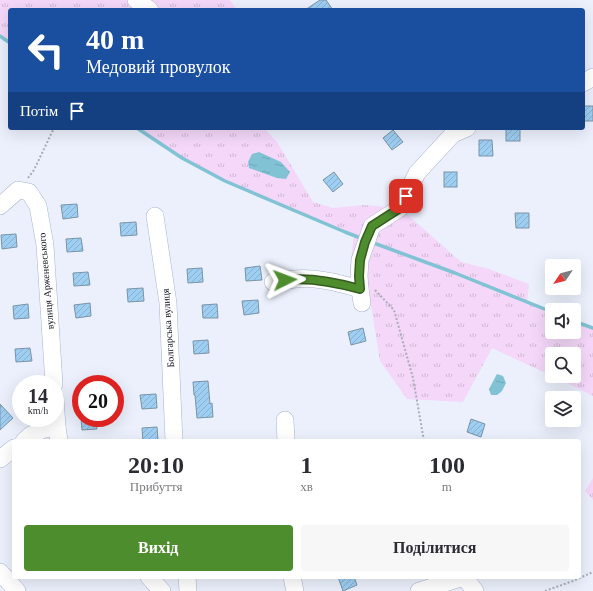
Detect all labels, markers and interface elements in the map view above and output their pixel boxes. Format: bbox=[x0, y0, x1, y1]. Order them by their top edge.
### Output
icon: left bbox=[20, 24, 72, 76]
text: 40 m bbox=[86, 24, 144, 55]
text: Медовий провулок bbox=[86, 57, 230, 77]
icon: arrive bbox=[66, 100, 88, 122]
text: Потім bbox=[20, 103, 58, 119]
pin bbox=[389, 179, 423, 213]
icon: arrive bbox=[395, 185, 417, 207]
street label: вулиця Арженевського bbox=[36, 232, 56, 330]
position arrow bbox=[264, 259, 306, 301]
north arrow bbox=[545, 259, 581, 295]
map controls bbox=[545, 259, 581, 427]
street label: Болгарська вулиця bbox=[160, 288, 176, 368]
button: sound bbox=[545, 303, 581, 339]
button: search bbox=[545, 347, 581, 383]
speed limit sign: 20 bbox=[72, 375, 124, 427]
text: 14 bbox=[28, 385, 48, 407]
button: layers bbox=[545, 391, 581, 427]
text: km/h bbox=[28, 405, 48, 416]
text: 20:10 bbox=[128, 452, 184, 478]
text: 1 bbox=[300, 452, 312, 478]
text: 100 bbox=[429, 452, 465, 478]
text: Прибуття bbox=[130, 479, 182, 494]
text: хв bbox=[300, 479, 313, 494]
text: m bbox=[442, 479, 452, 494]
button: Вихід bbox=[24, 525, 293, 571]
button: Поділитися bbox=[301, 525, 569, 571]

